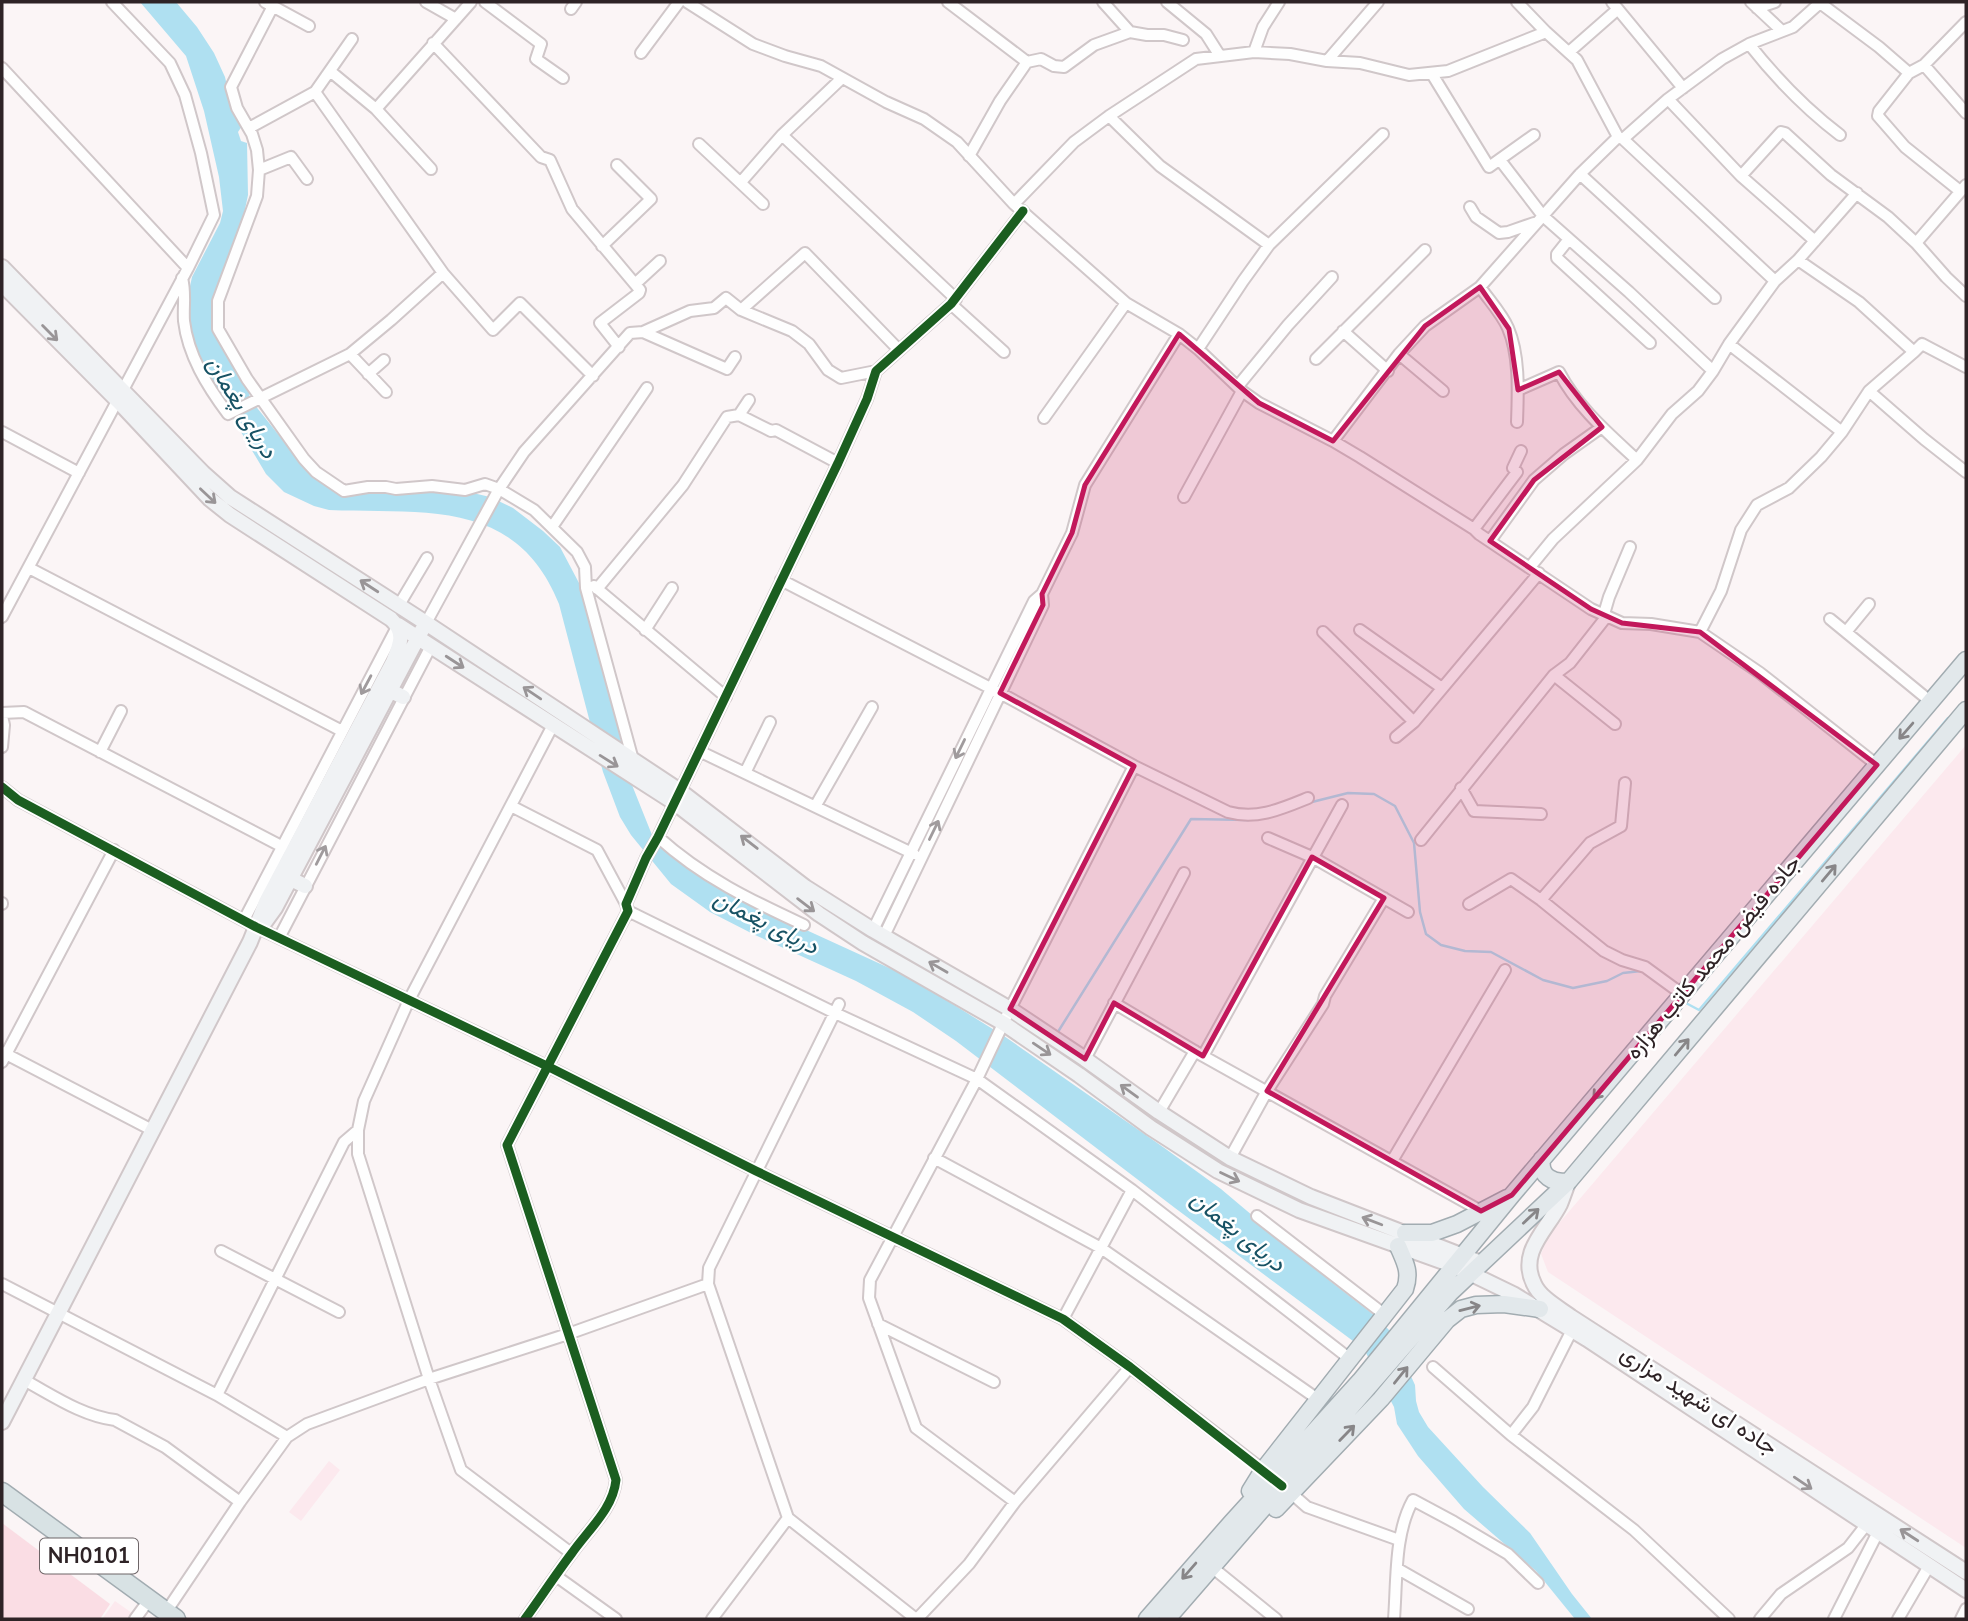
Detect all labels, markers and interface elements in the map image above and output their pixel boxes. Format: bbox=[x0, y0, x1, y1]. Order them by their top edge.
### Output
one-way arrow bbox=[41, 324, 58, 341]
water label: دریای پغمان bbox=[199, 350, 285, 465]
one-way arrow bbox=[199, 488, 217, 504]
one-way arrow bbox=[360, 578, 379, 593]
one-way arrow bbox=[445, 654, 464, 669]
one-way arrow bbox=[359, 674, 372, 695]
one-way arrow bbox=[523, 686, 543, 700]
one-way arrow bbox=[1898, 721, 1914, 739]
one-way arrow bbox=[953, 738, 967, 759]
one-way arrow bbox=[599, 754, 619, 768]
one-way arrow bbox=[928, 820, 941, 841]
one-way arrow bbox=[740, 835, 758, 850]
one-way arrow bbox=[315, 845, 329, 866]
street label: جاده فیض محمد کاتب هزاره bbox=[1618, 848, 1808, 1066]
one-way arrow bbox=[1821, 864, 1837, 882]
water label: دریای پغمان bbox=[708, 882, 825, 962]
one-way arrow bbox=[797, 897, 815, 912]
one-way arrow bbox=[929, 960, 949, 974]
one-way arrow bbox=[1674, 1038, 1690, 1056]
one-way arrow bbox=[1032, 1042, 1051, 1056]
one-way arrow bbox=[1592, 1081, 1608, 1099]
one-way arrow bbox=[1120, 1084, 1139, 1098]
one-way arrow bbox=[1219, 1171, 1240, 1184]
water label: دریای پغمان bbox=[1184, 1183, 1293, 1280]
one-way arrow bbox=[1522, 1208, 1539, 1225]
one-way arrow bbox=[1362, 1213, 1383, 1226]
one-way arrow bbox=[1459, 1301, 1481, 1314]
street label: جاده ای شهید مزاری bbox=[1614, 1338, 1784, 1462]
one-way arrow bbox=[1393, 1366, 1408, 1384]
one-way arrow bbox=[1339, 1425, 1356, 1442]
one-way arrow bbox=[1793, 1476, 1812, 1490]
one-way arrow bbox=[1900, 1527, 1919, 1542]
road number: NH0101 bbox=[40, 1538, 138, 1574]
one-way arrow bbox=[1181, 1562, 1197, 1580]

